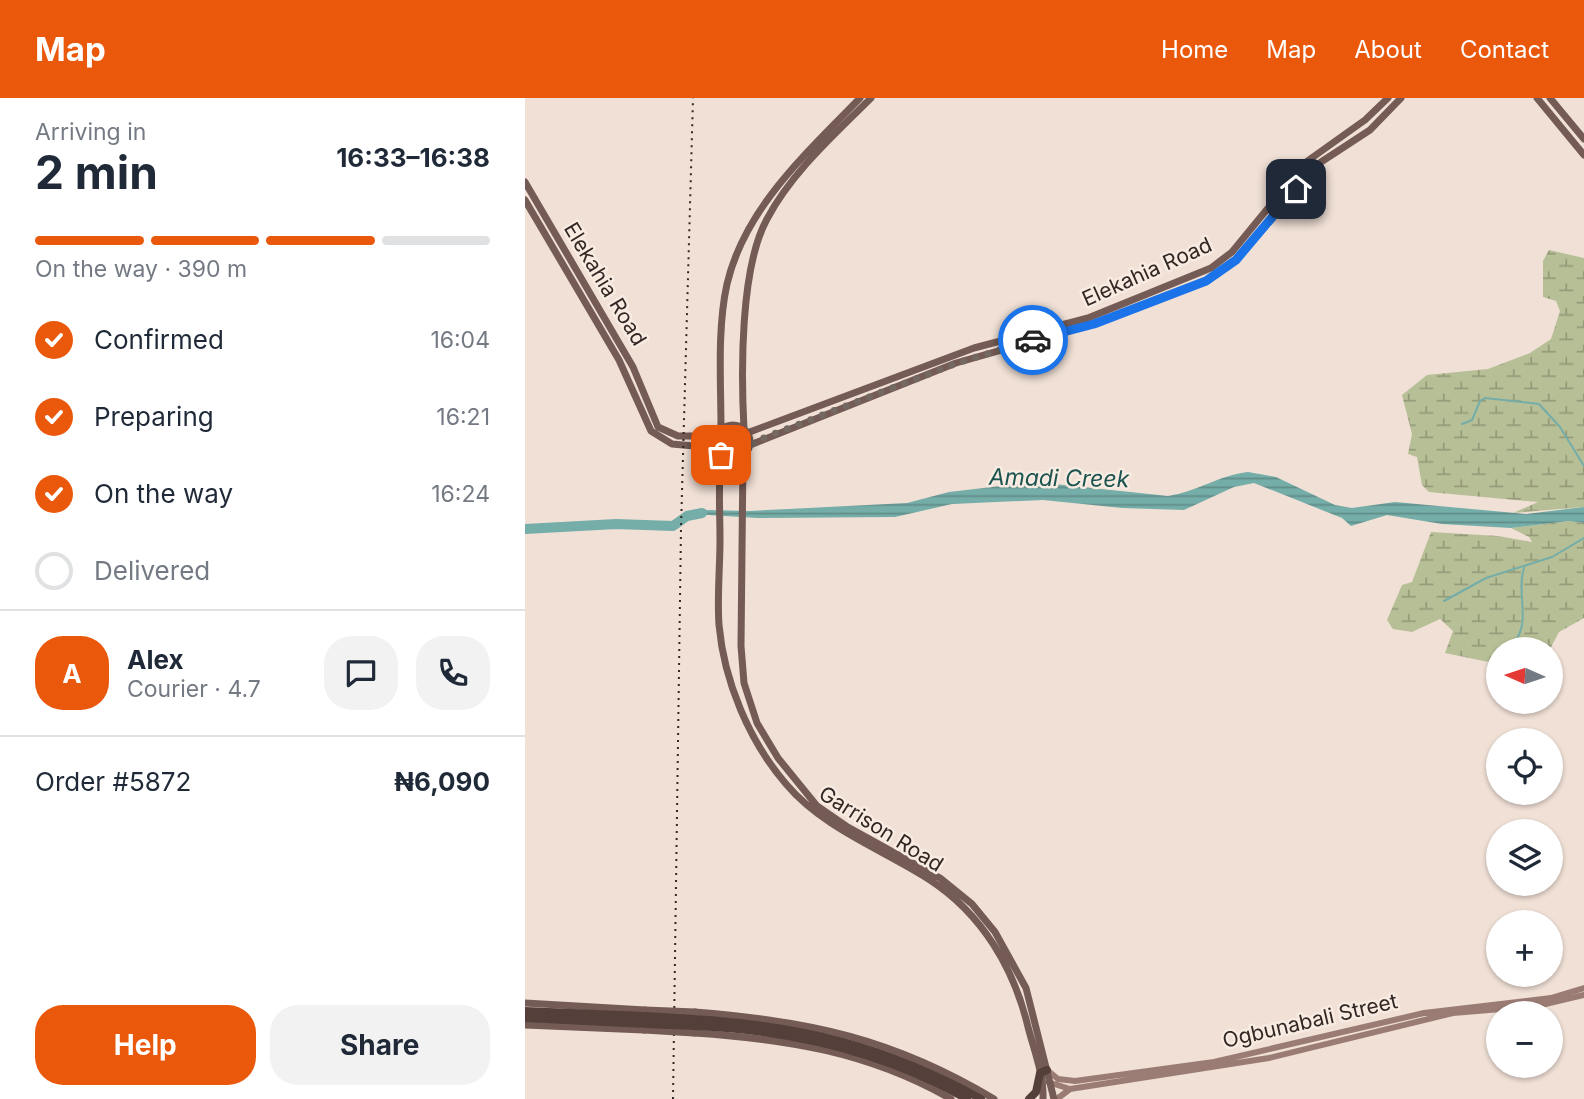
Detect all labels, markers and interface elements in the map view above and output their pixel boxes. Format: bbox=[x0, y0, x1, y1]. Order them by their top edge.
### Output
text: Map bbox=[35, 29, 106, 69]
text: Home bbox=[1161, 35, 1228, 64]
text: Map bbox=[1266, 35, 1316, 64]
text: About bbox=[1354, 35, 1422, 64]
text: Contact bbox=[1460, 35, 1549, 64]
text: Arriving in bbox=[35, 118, 146, 146]
text: 16:33–16:38 bbox=[336, 142, 490, 173]
text: 2 min bbox=[35, 144, 158, 200]
pin bbox=[1266, 159, 1326, 219]
icon: home bbox=[1277, 170, 1315, 208]
street label: Elekahia Road bbox=[559, 218, 652, 350]
street label: Elekahia Road bbox=[1078, 232, 1215, 311]
text: On the way · 390 m bbox=[35, 255, 247, 283]
courier bbox=[998, 305, 1068, 375]
icon: check bbox=[35, 321, 73, 359]
icon: car bbox=[1014, 321, 1052, 359]
text: Confirmed bbox=[94, 324, 224, 355]
text: 16:04 bbox=[430, 326, 490, 354]
icon: check bbox=[35, 398, 73, 436]
text: Preparing bbox=[94, 401, 214, 432]
text: 16:21 bbox=[436, 403, 490, 431]
pin bbox=[691, 425, 751, 485]
icon: bag bbox=[702, 436, 740, 474]
water label: Amadi Creek bbox=[988, 463, 1130, 493]
icon: check bbox=[35, 475, 73, 513]
text: On the way bbox=[94, 478, 233, 509]
text: 16:24 bbox=[431, 480, 490, 508]
text: Delivered bbox=[94, 555, 210, 586]
button: chat bbox=[324, 636, 398, 710]
button: phone bbox=[416, 636, 490, 710]
north arrow bbox=[1486, 637, 1563, 714]
map controls bbox=[1486, 637, 1563, 1078]
text: Alex bbox=[127, 644, 184, 675]
text: A bbox=[62, 658, 82, 689]
text: Courier · 4.7 bbox=[127, 675, 261, 703]
button: locate bbox=[1486, 728, 1563, 805]
text: Order #5872 bbox=[35, 766, 191, 797]
text: ₦6,090 bbox=[394, 766, 490, 797]
street label: Garrison Road bbox=[815, 780, 948, 877]
button: layers bbox=[1486, 819, 1563, 896]
button: + bbox=[1486, 910, 1563, 987]
street label: Ogbunabali Street bbox=[1220, 988, 1400, 1053]
button: − bbox=[1486, 1001, 1563, 1078]
button: Help bbox=[35, 1005, 256, 1085]
button: Share bbox=[270, 1005, 490, 1085]

